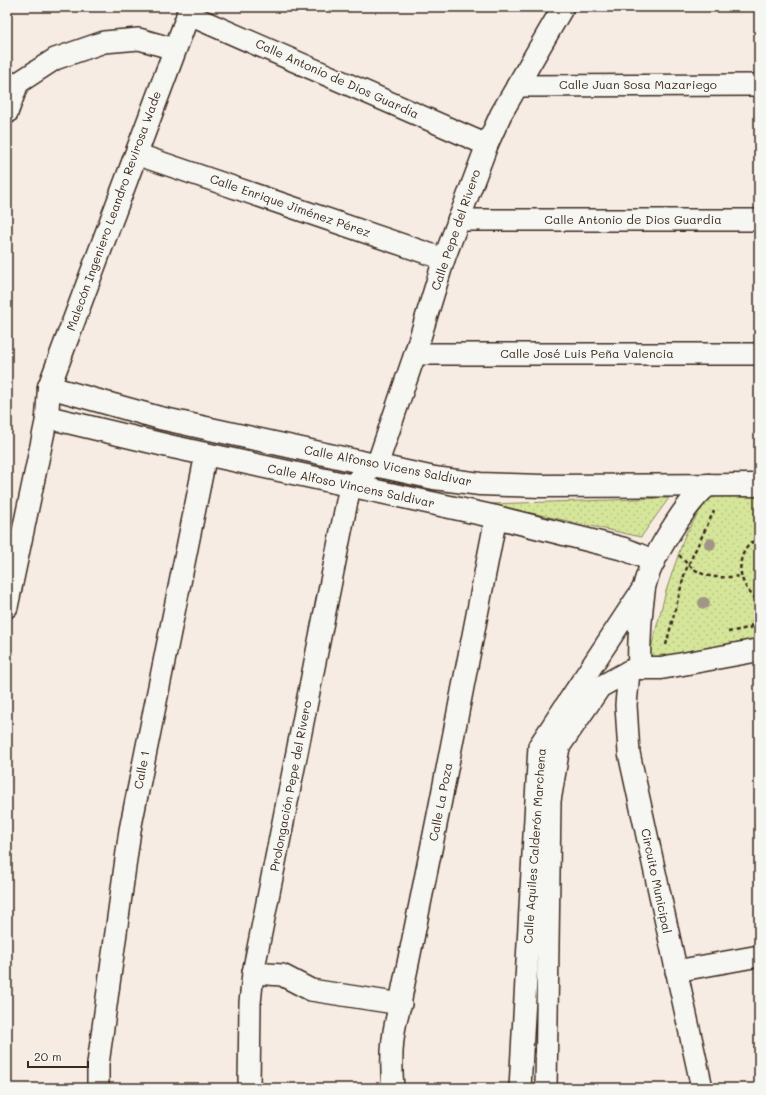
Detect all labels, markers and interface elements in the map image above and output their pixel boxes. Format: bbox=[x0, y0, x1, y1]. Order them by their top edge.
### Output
street label: Calle Antonio de Dios Guardia bbox=[253, 35, 422, 121]
street label: Calle Juan Sosa Mazariego bbox=[559, 76, 717, 92]
street label: Malecón Ingeniero Leandro Revirosa Wade bbox=[62, 89, 164, 333]
street label: Calle Pepe del Rivero bbox=[427, 167, 483, 292]
street label: Calle Enrique Jiménez Pérez bbox=[208, 170, 373, 240]
street label: Calle Antonio de Dios Guardia bbox=[544, 211, 722, 227]
street label: Calle José Luis Peña Valencia bbox=[500, 345, 674, 361]
street label: Calle Alfonso Vicens Saldivar bbox=[303, 441, 473, 489]
street label: Calle Alfoso Vincens Saldivar bbox=[266, 459, 436, 511]
street label: Prolongación Pepe del Rivero bbox=[266, 699, 314, 873]
street label: Calle Aquiles Calderón Marchena bbox=[519, 748, 549, 944]
street label: Calle 1 bbox=[129, 749, 153, 790]
street label: Calle La Poza bbox=[425, 761, 455, 842]
street label: Circuito Municipal bbox=[638, 827, 676, 935]
scale bar bbox=[28, 1043, 88, 1069]
text: 20 m bbox=[34, 1048, 62, 1064]

